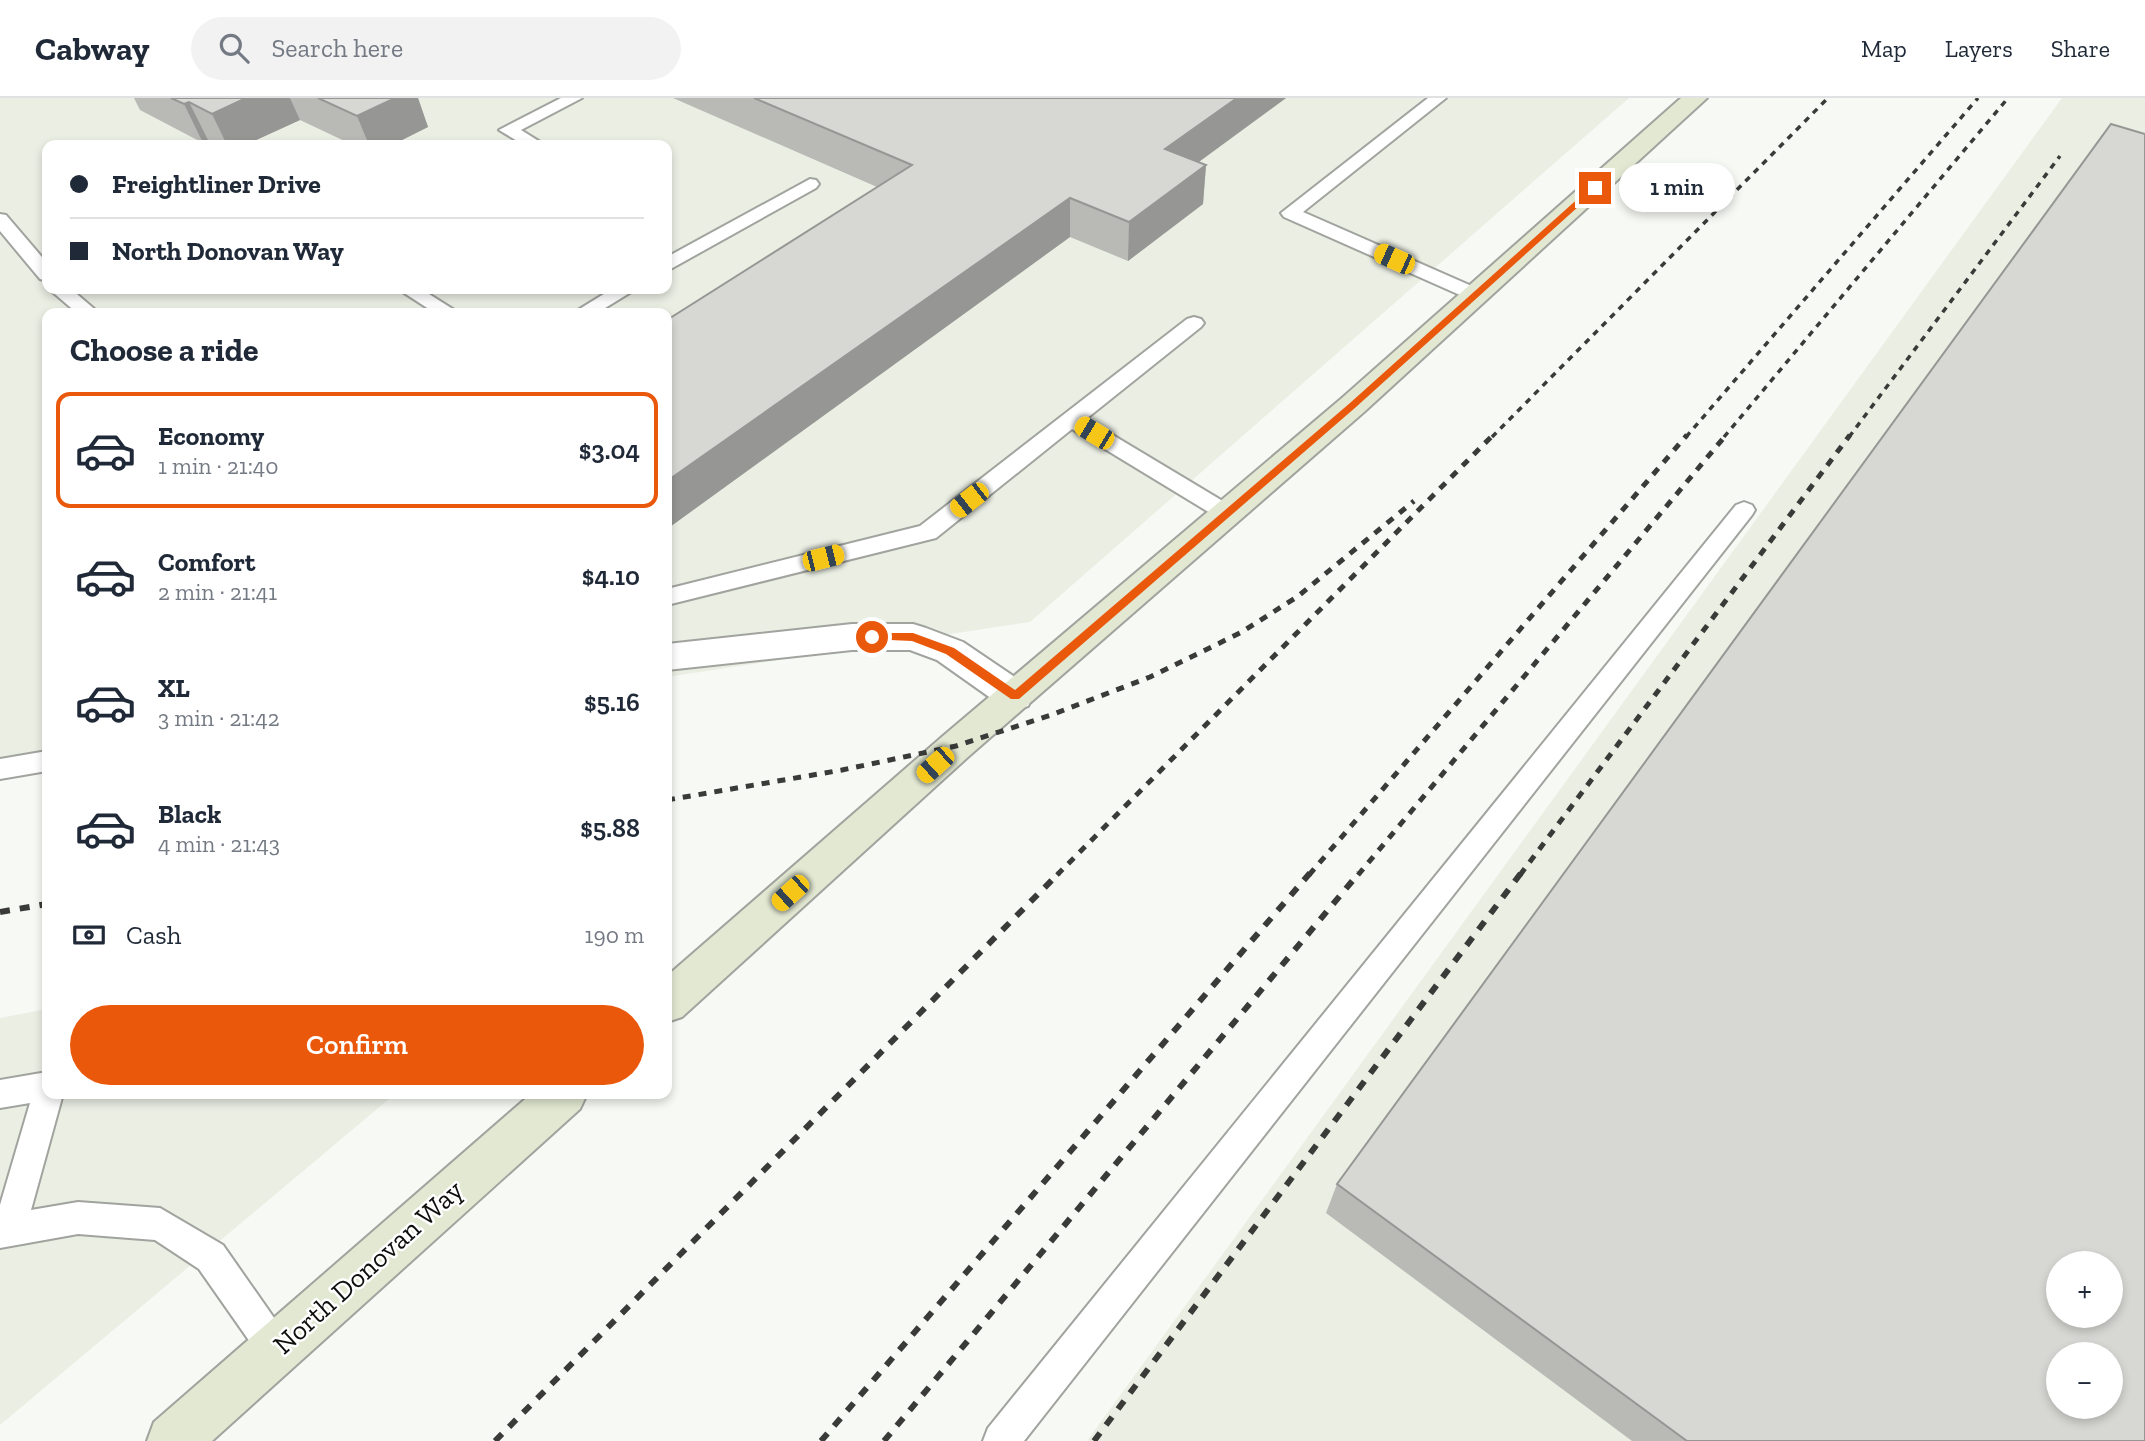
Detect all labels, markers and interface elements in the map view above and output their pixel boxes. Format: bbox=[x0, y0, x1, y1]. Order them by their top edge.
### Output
search box bbox=[191, 17, 681, 80]
text: Cabway bbox=[35, 29, 149, 68]
icon: search bbox=[215, 29, 253, 67]
text: Search here bbox=[271, 32, 403, 64]
text: Map bbox=[1861, 34, 1907, 63]
text: Layers bbox=[1945, 34, 2013, 63]
text: Share bbox=[2051, 34, 2110, 63]
callout: 1 min bbox=[1620, 164, 1735, 212]
text: Freightliner Drive bbox=[112, 168, 321, 200]
route end bbox=[1579, 172, 1611, 204]
text: 1 min bbox=[1650, 173, 1704, 201]
text: North Donovan Way bbox=[112, 235, 344, 267]
car bbox=[1371, 241, 1418, 277]
text: Choose a ride bbox=[70, 331, 258, 369]
car bbox=[1071, 413, 1118, 453]
icon: car bbox=[74, 419, 137, 482]
text: Economy bbox=[158, 420, 264, 452]
text: $3.04 bbox=[579, 434, 640, 466]
text: 1 min · 21:40 bbox=[158, 452, 279, 480]
car bbox=[946, 479, 993, 521]
car bbox=[801, 543, 846, 573]
icon: car bbox=[74, 545, 137, 608]
text: Comfort bbox=[158, 546, 255, 578]
text: $4.10 bbox=[582, 560, 640, 592]
text: 2 min · 21:41 bbox=[158, 578, 277, 606]
route start bbox=[856, 621, 888, 653]
icon: car bbox=[74, 671, 137, 734]
text: XL bbox=[158, 672, 190, 704]
text: $5.16 bbox=[584, 686, 640, 718]
text: 3 min · 21:42 bbox=[158, 704, 280, 732]
car bbox=[913, 743, 958, 787]
icon: car bbox=[74, 797, 137, 860]
text: Black bbox=[158, 798, 221, 830]
text: $5.88 bbox=[580, 812, 640, 844]
text: 4 min · 21:43 bbox=[158, 830, 280, 858]
car bbox=[768, 871, 813, 915]
icon: cash bbox=[70, 916, 108, 954]
text: Cash bbox=[126, 919, 181, 951]
text: 190 m bbox=[585, 921, 644, 949]
button: Confirm bbox=[70, 1005, 644, 1085]
street label: North Donovan Way bbox=[266, 1173, 470, 1361]
map controls bbox=[2046, 1251, 2123, 1419]
button: + bbox=[2046, 1251, 2123, 1328]
button: − bbox=[2046, 1342, 2123, 1419]

